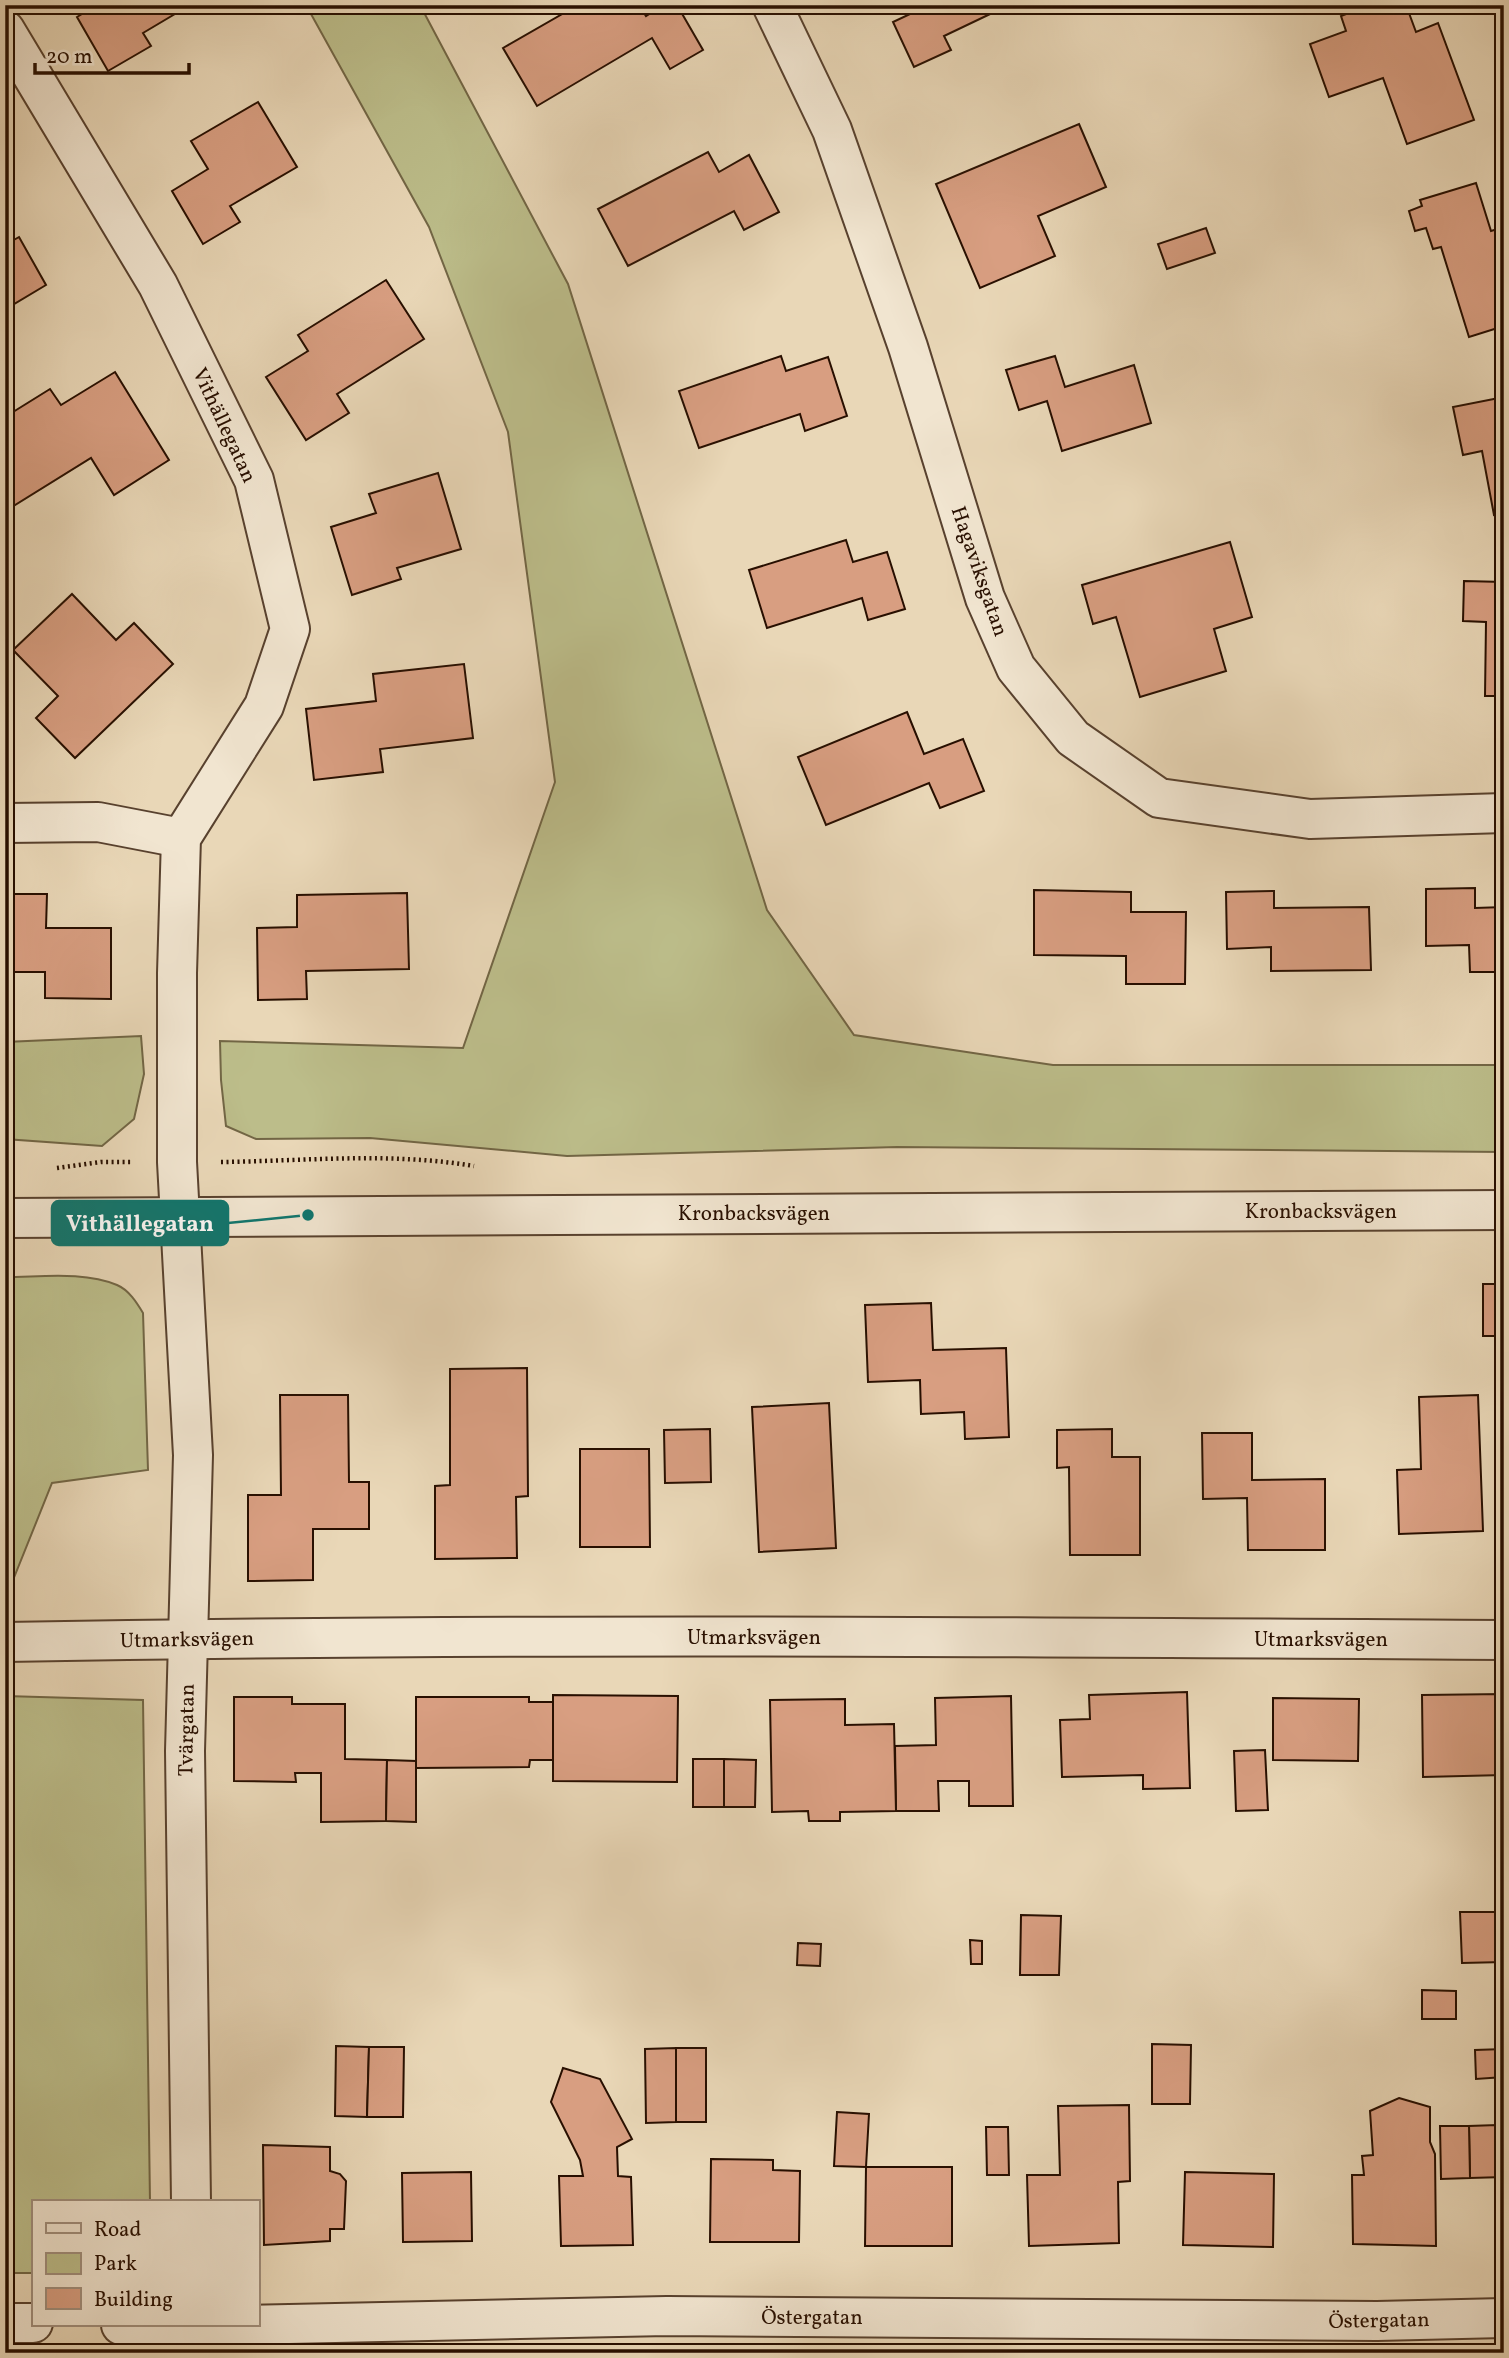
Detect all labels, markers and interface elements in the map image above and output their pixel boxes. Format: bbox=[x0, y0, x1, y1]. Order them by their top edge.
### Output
scale bar bbox=[35, 32, 189, 76]
text: 20 m bbox=[46, 43, 92, 72]
street label: Vithällegatan bbox=[184, 363, 263, 488]
street label: Hagaviksgatan bbox=[943, 503, 1014, 640]
street label: Kronbacksvägen bbox=[1245, 1198, 1397, 1227]
street label: Kronbacksvägen bbox=[678, 1200, 830, 1229]
callout: Vithällegatan bbox=[52, 1201, 228, 1245]
text: Vithällegatan bbox=[66, 1209, 214, 1241]
street label: Utmarksvägen bbox=[687, 1624, 821, 1653]
street label: Utmarksvägen bbox=[120, 1625, 254, 1656]
street label: Utmarksvägen bbox=[1254, 1626, 1388, 1655]
street label: Tvärgatan bbox=[172, 1683, 203, 1777]
legend bbox=[32, 2200, 259, 2326]
text: Road bbox=[94, 2216, 141, 2245]
text: Park bbox=[94, 2250, 137, 2279]
text: Building bbox=[94, 2286, 173, 2315]
street label: Östergatan bbox=[761, 2304, 863, 2333]
street label: Östergatan bbox=[1328, 2306, 1430, 2337]

